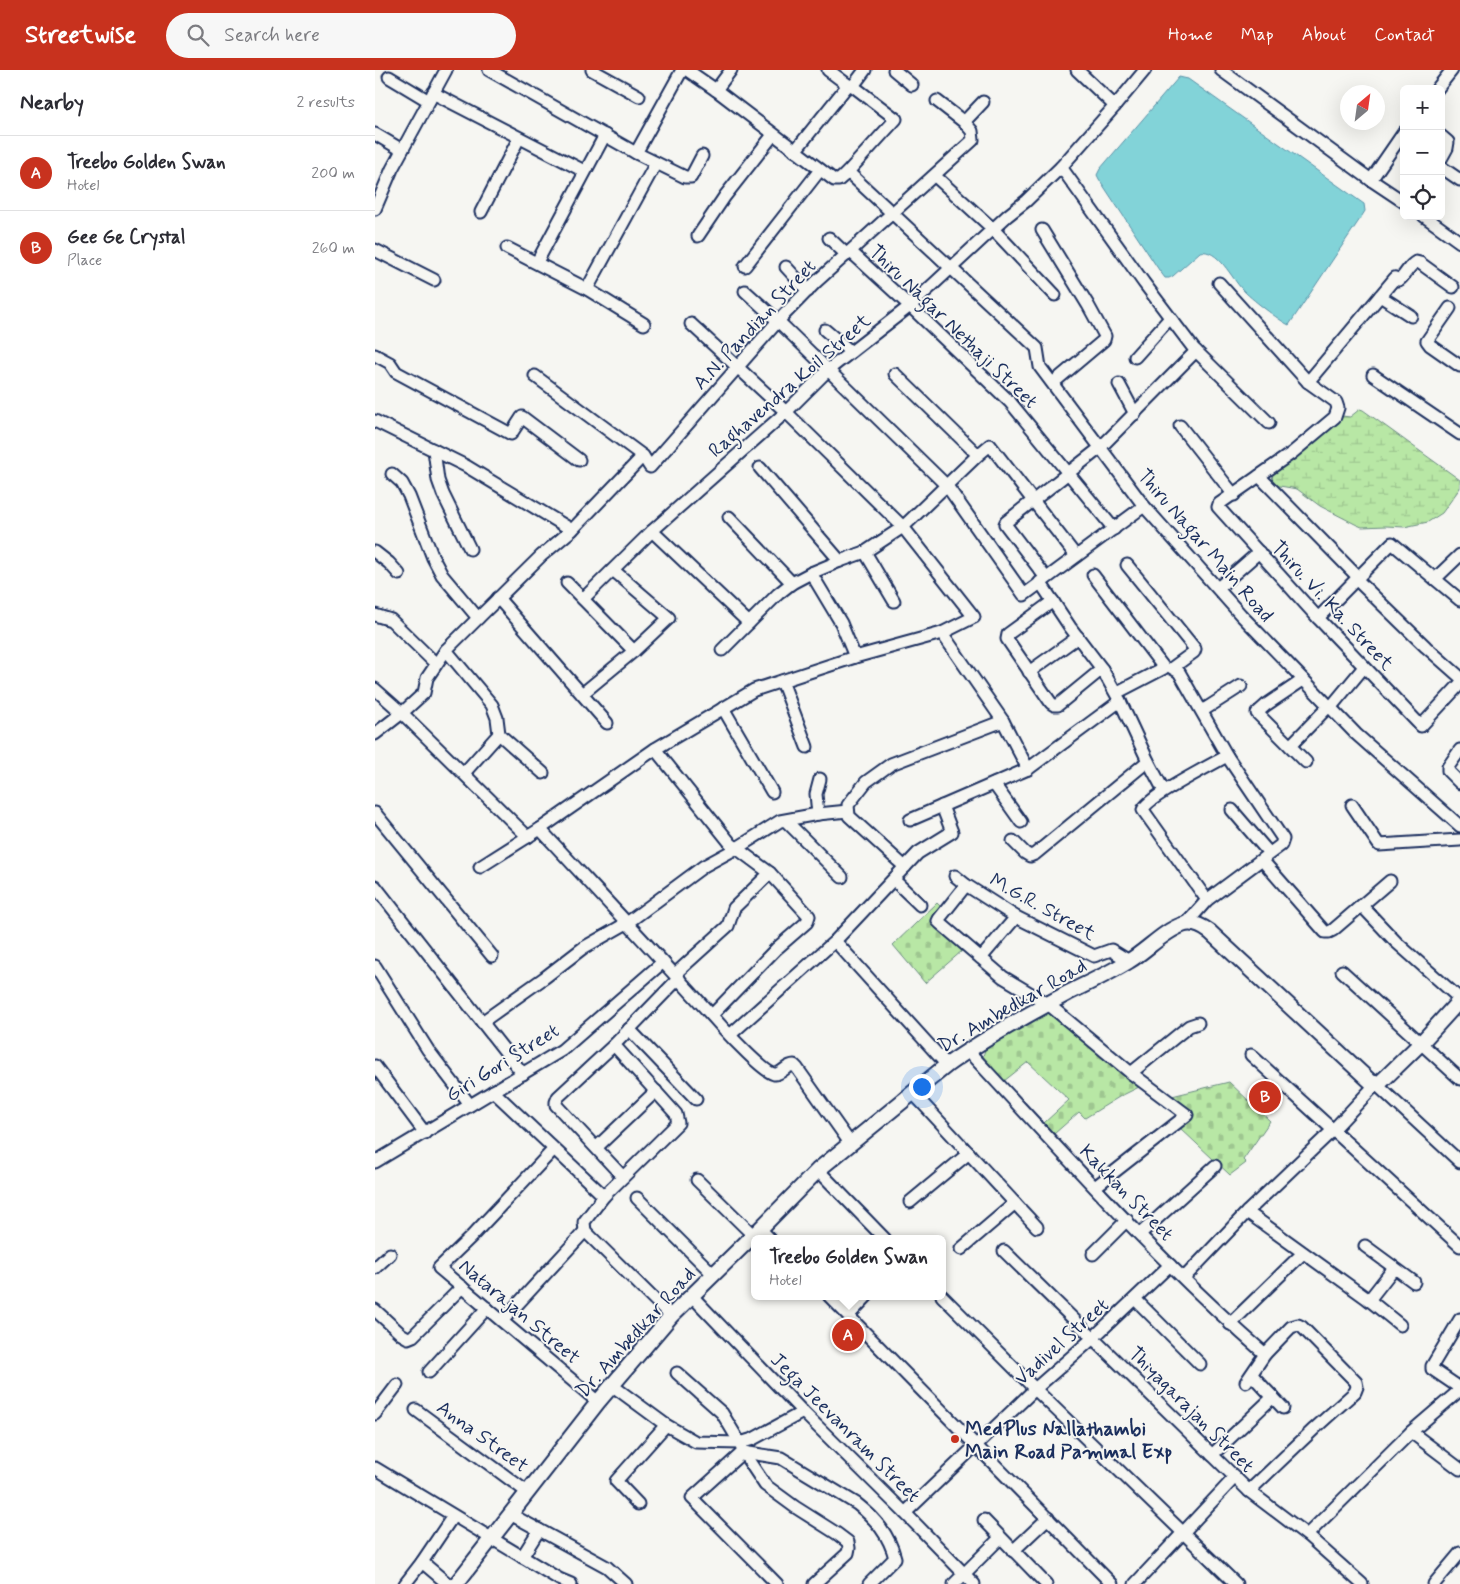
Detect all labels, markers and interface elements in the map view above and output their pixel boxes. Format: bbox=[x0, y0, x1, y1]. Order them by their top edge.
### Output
search box bbox=[166, 13, 516, 58]
text: Streetwise bbox=[25, 20, 136, 51]
icon: search bbox=[184, 21, 212, 49]
text: Search here bbox=[224, 23, 320, 48]
text: Home bbox=[1168, 23, 1213, 47]
text: Map bbox=[1241, 23, 1274, 47]
text: About bbox=[1302, 23, 1346, 47]
text: Contact bbox=[1374, 23, 1435, 47]
north arrow bbox=[1340, 85, 1385, 130]
map controls bbox=[1400, 85, 1445, 220]
button: + bbox=[1400, 85, 1445, 130]
text: Nearby bbox=[20, 89, 84, 117]
text: 2 results bbox=[297, 92, 355, 113]
button: − bbox=[1400, 130, 1445, 175]
text: Treebo Golden Swan bbox=[67, 150, 226, 175]
text: A bbox=[31, 163, 41, 184]
text: 200 m bbox=[311, 163, 355, 184]
text: Hotel bbox=[67, 175, 100, 196]
button: locate bbox=[1400, 175, 1445, 220]
text: Gee Ge Crystal bbox=[67, 225, 185, 250]
text: B bbox=[31, 238, 41, 259]
text: 260 m bbox=[312, 238, 355, 259]
street label: Thiru Nagar Nethaji Street bbox=[861, 239, 1043, 416]
text: Place bbox=[67, 250, 102, 271]
street label: A.N. Pandian Street bbox=[687, 254, 823, 396]
street label: Raghavendra Koil Street bbox=[703, 308, 878, 466]
street label: Thiru Nagar Main Road bbox=[1129, 463, 1279, 630]
street label: Thiru. Vi. Ka. Street bbox=[1265, 535, 1399, 677]
street label: M.G.R. Street bbox=[984, 867, 1100, 948]
street label: Dr. Ambedkar Road bbox=[934, 953, 1092, 1060]
street label: Giri Gori Street bbox=[441, 1018, 565, 1109]
your location bbox=[909, 1074, 935, 1100]
pin: B bbox=[1249, 1078, 1281, 1116]
street label: Kakkan Street bbox=[1073, 1139, 1179, 1247]
popup bbox=[751, 1235, 946, 1300]
text: Treebo Golden Swan bbox=[769, 1245, 928, 1270]
street label: Natarajan Street bbox=[453, 1253, 586, 1371]
street label: Dr. Ambedkar Road bbox=[570, 1262, 702, 1404]
text: Hotel bbox=[769, 1270, 802, 1291]
street label: Vadivel Street bbox=[1009, 1292, 1115, 1392]
pin: A bbox=[832, 1316, 864, 1354]
street label: Thiyagarajan Street bbox=[1122, 1341, 1260, 1479]
street label: Jega Jeevanram Street bbox=[763, 1347, 926, 1510]
street label: Anna Street bbox=[431, 1395, 533, 1480]
place label: MedPlus Nallathambi Main Road Pammal Exp bbox=[965, 1416, 1172, 1466]
marker: MedPlus Nallathambi Main Road Pammal Exp bbox=[949, 1433, 961, 1445]

